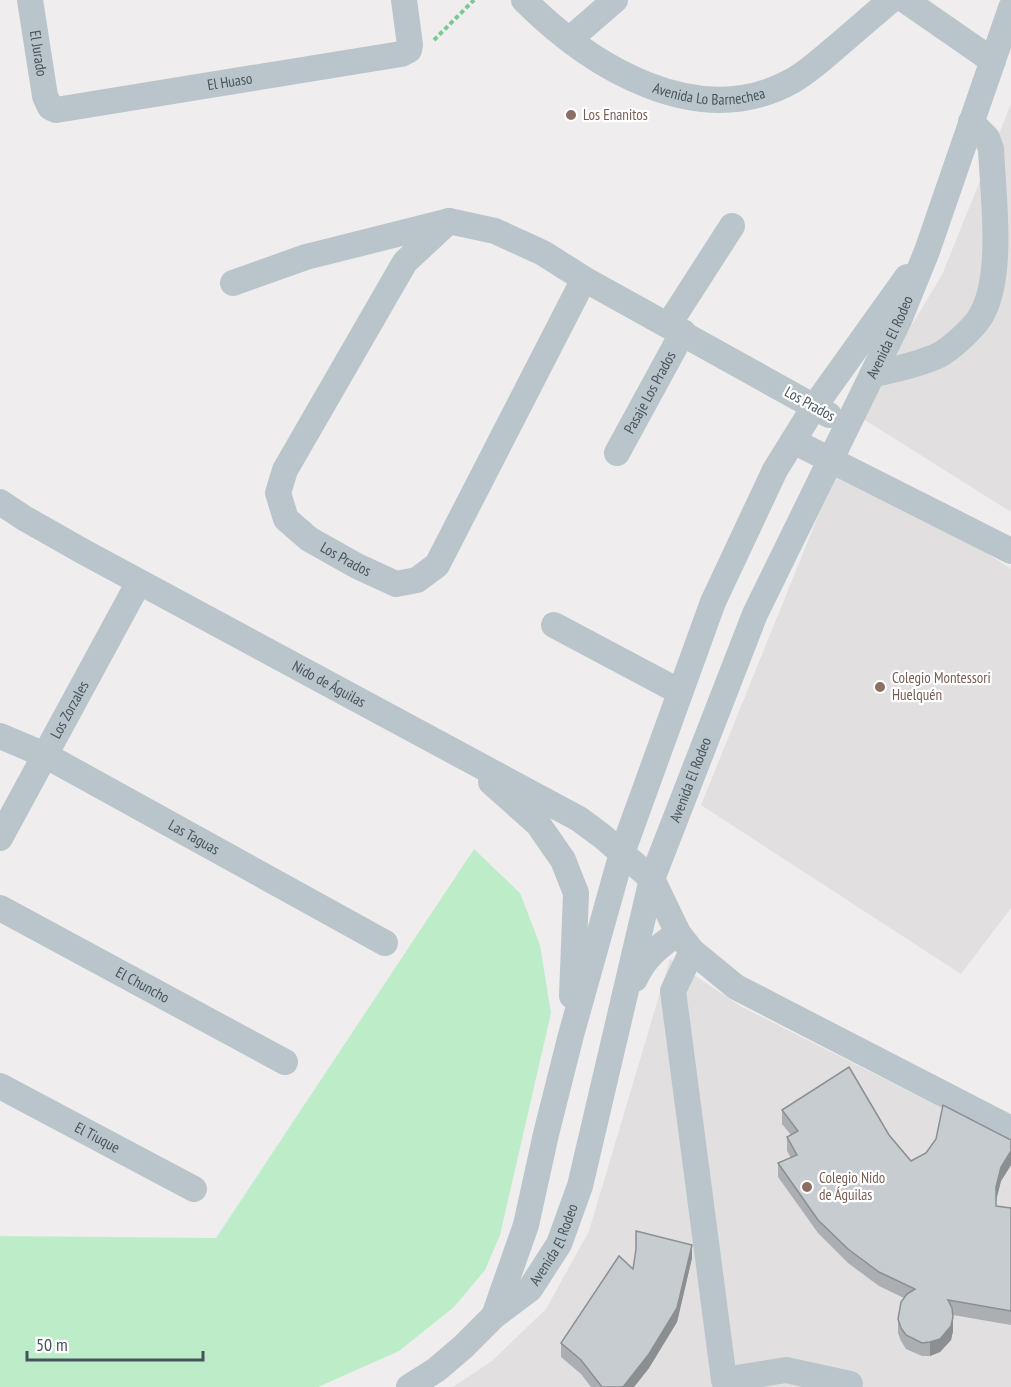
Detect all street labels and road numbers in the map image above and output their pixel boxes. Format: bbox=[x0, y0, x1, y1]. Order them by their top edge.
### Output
street label: El Jurado bbox=[26, 29, 52, 78]
street label: El Huaso bbox=[206, 68, 254, 94]
street label: Avenida Lo Barnechea bbox=[650, 78, 767, 109]
street label: Avenida El Rodeo bbox=[862, 293, 917, 382]
street label: Pasaje Los Prados bbox=[619, 348, 680, 437]
street label: Los Prados bbox=[782, 382, 839, 425]
street label: Los Prados bbox=[317, 537, 374, 580]
street label: Nido de Águilas bbox=[289, 656, 369, 711]
street label: Los Zorzales bbox=[46, 677, 93, 742]
street label: Avenida El Rodeo bbox=[665, 735, 715, 825]
street label: Las Taguas bbox=[165, 815, 223, 859]
street label: El Chuncho bbox=[113, 962, 173, 1007]
street label: El Tiuque bbox=[72, 1117, 123, 1157]
street label: Avenida El Rodeo bbox=[525, 1201, 582, 1289]

